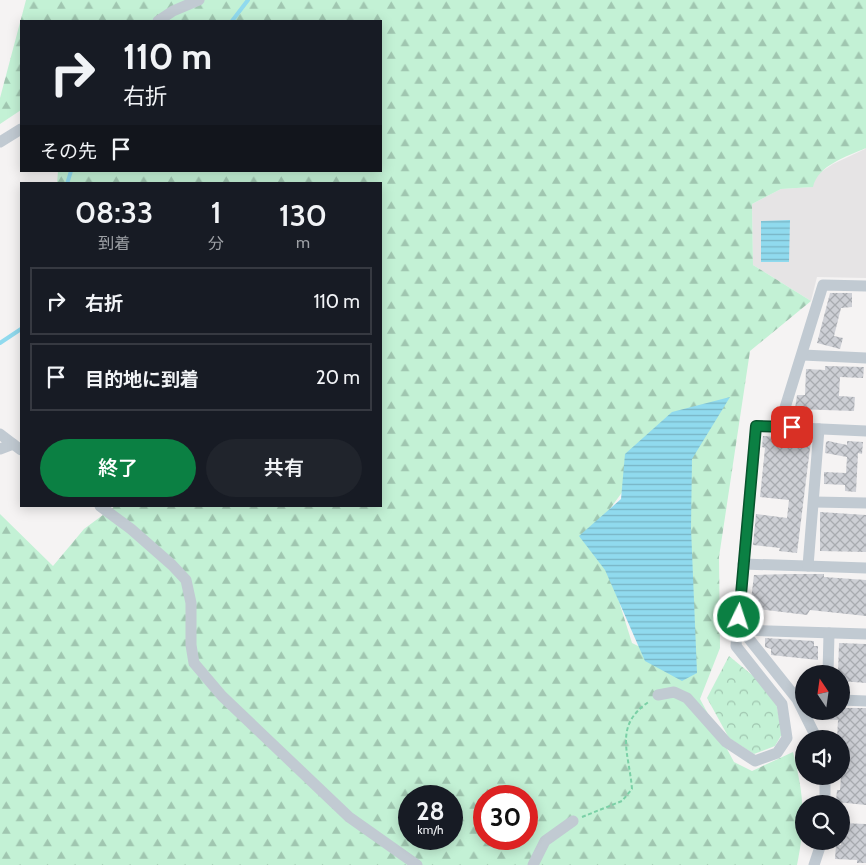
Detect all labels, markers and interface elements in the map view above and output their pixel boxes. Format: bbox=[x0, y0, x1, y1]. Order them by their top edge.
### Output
text: 110 m bbox=[123, 35, 212, 78]
icon: right bbox=[40, 40, 105, 105]
text: 右折 bbox=[123, 83, 167, 110]
icon: arrive bbox=[107, 135, 135, 163]
text: その先 bbox=[40, 140, 97, 163]
text: 08:33 bbox=[75, 194, 153, 231]
text: 1 bbox=[211, 194, 221, 231]
text: 130 bbox=[279, 197, 327, 234]
text: m bbox=[296, 233, 310, 252]
text: 到着 bbox=[98, 234, 130, 253]
text: 分 bbox=[208, 234, 224, 253]
icon: right bbox=[42, 287, 70, 315]
text: 110 m bbox=[313, 290, 360, 313]
text: 右折 bbox=[85, 292, 123, 315]
icon: arrive bbox=[42, 363, 70, 391]
text: 20 m bbox=[316, 366, 360, 389]
text: 目的地に到着 bbox=[85, 368, 199, 391]
pin bbox=[771, 406, 813, 448]
icon: arrive bbox=[778, 413, 806, 441]
button: 終了 bbox=[40, 439, 196, 497]
button: 共有 bbox=[206, 439, 362, 497]
position arrow bbox=[712, 590, 764, 642]
north arrow bbox=[795, 665, 850, 720]
map controls bbox=[795, 665, 850, 850]
button: sound bbox=[795, 730, 850, 785]
speed limit sign: 30 bbox=[473, 785, 538, 850]
button: search bbox=[795, 795, 850, 850]
text: 28 bbox=[416, 796, 445, 826]
text: km/h bbox=[417, 822, 444, 837]

